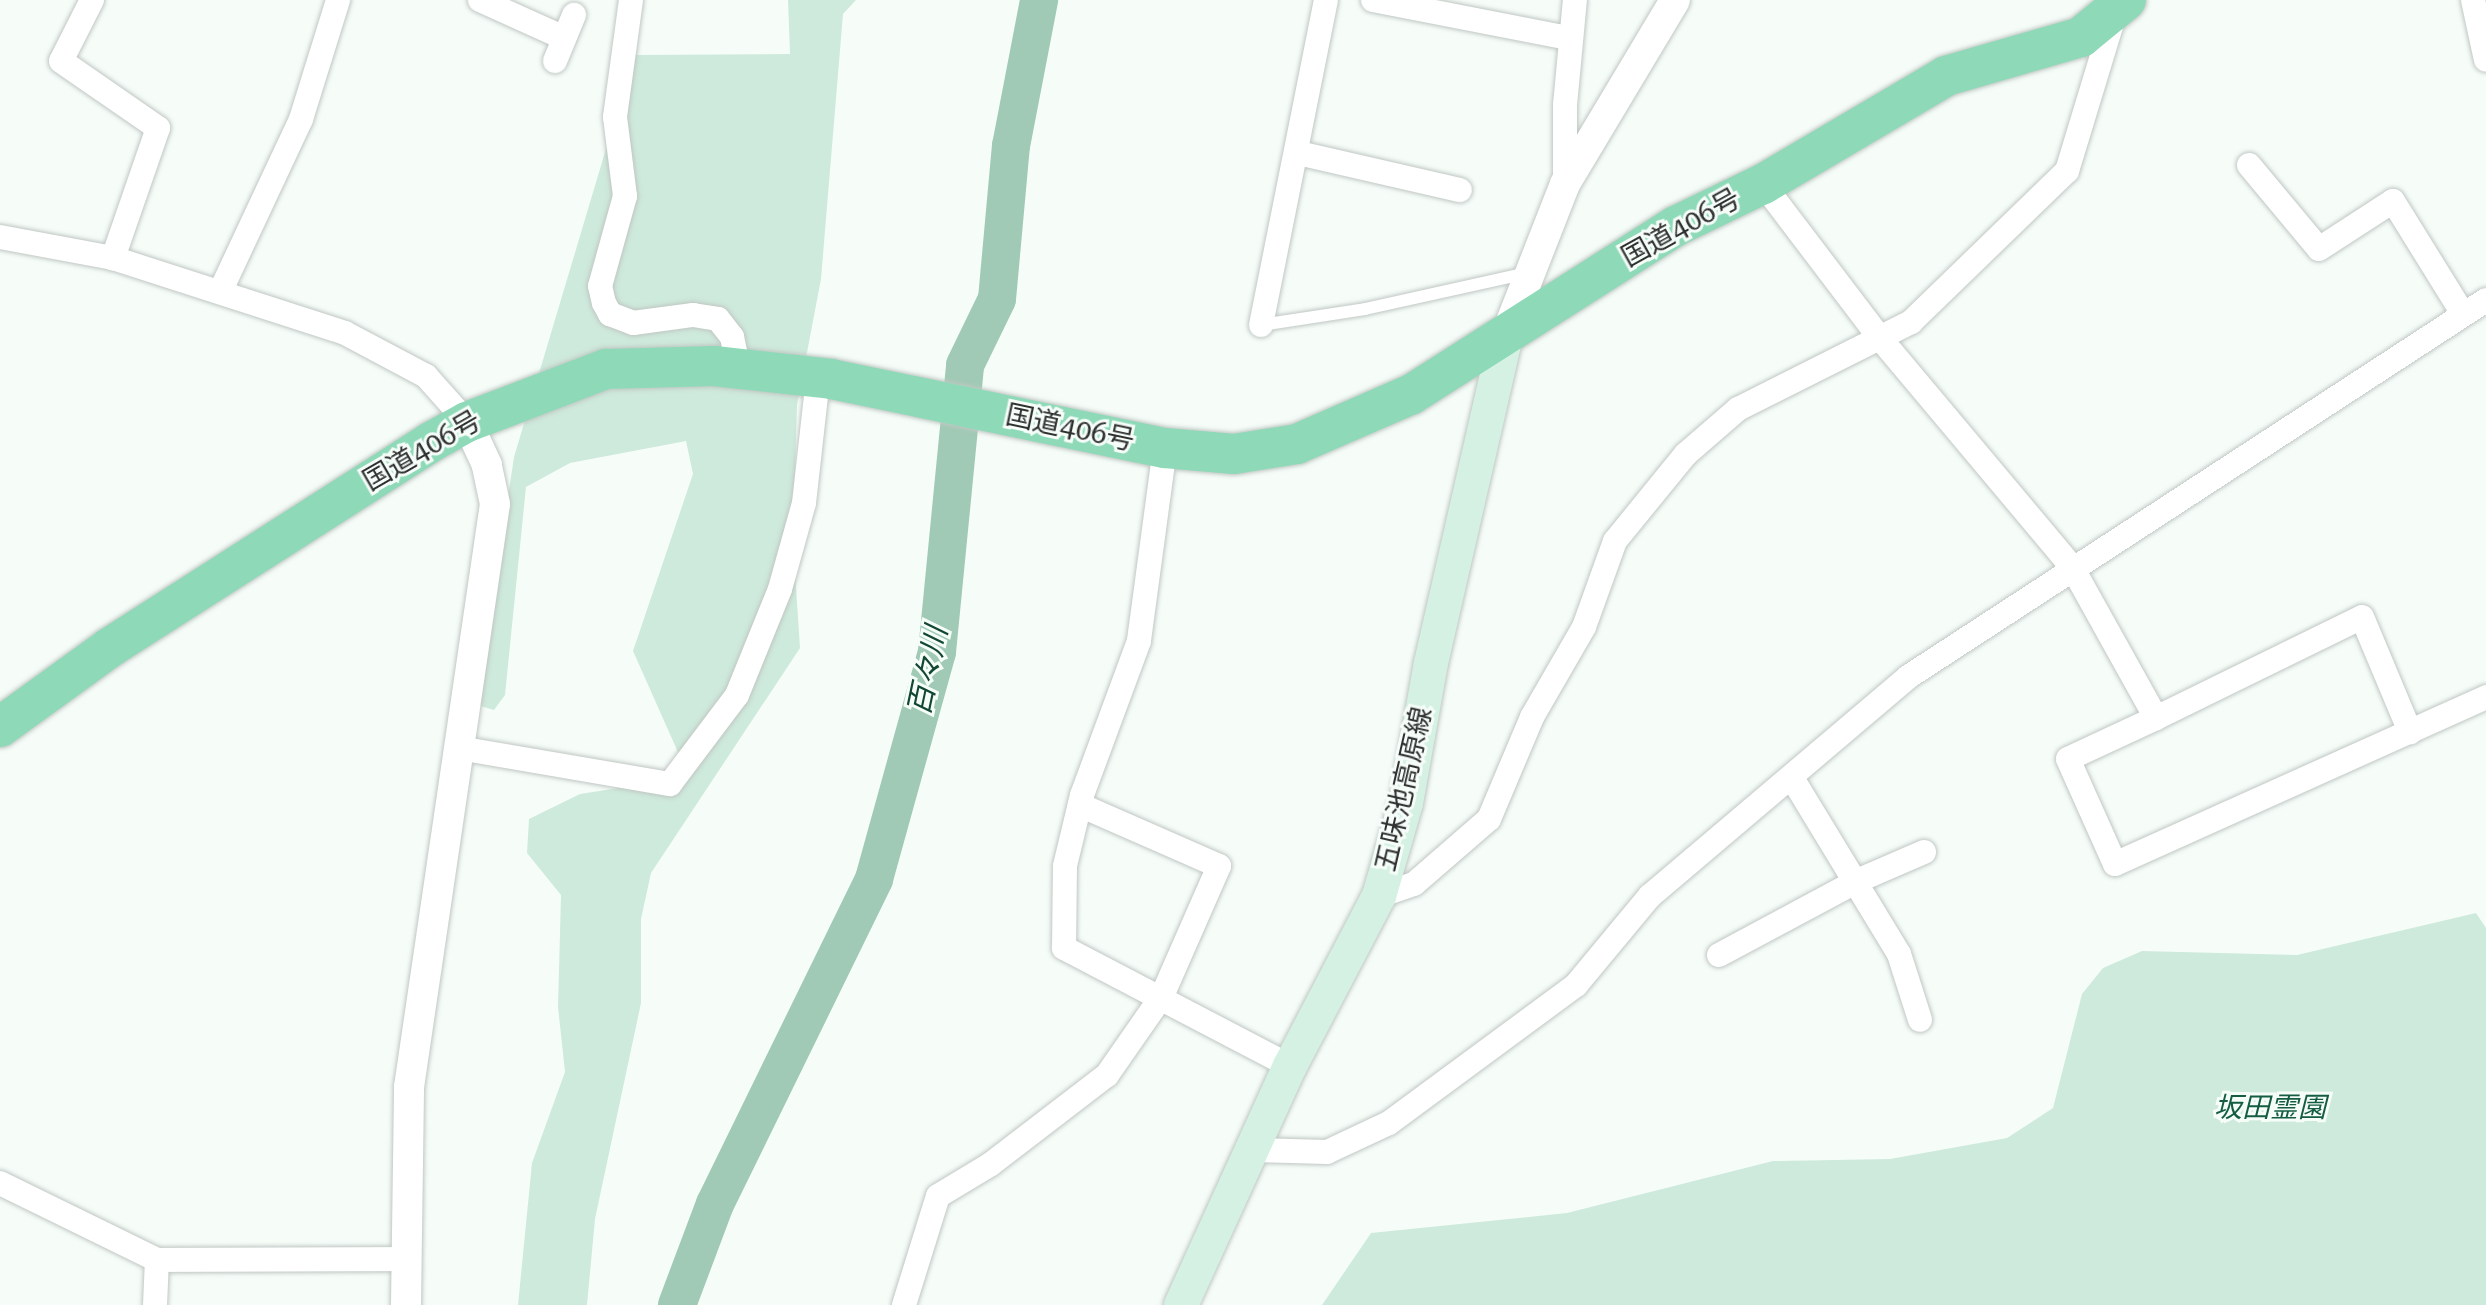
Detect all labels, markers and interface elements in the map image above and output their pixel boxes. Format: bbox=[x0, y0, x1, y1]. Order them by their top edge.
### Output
street label: 国道406号 bbox=[1616, 182, 1746, 274]
street label: 国道406号 bbox=[1002, 398, 1138, 458]
street label: 国道406号 bbox=[357, 404, 487, 498]
water label: 百々川 bbox=[901, 623, 955, 719]
street label: 五味池高原線 bbox=[1369, 703, 1439, 875]
park label: 坂田霊園 bbox=[2214, 1091, 2326, 1125]

